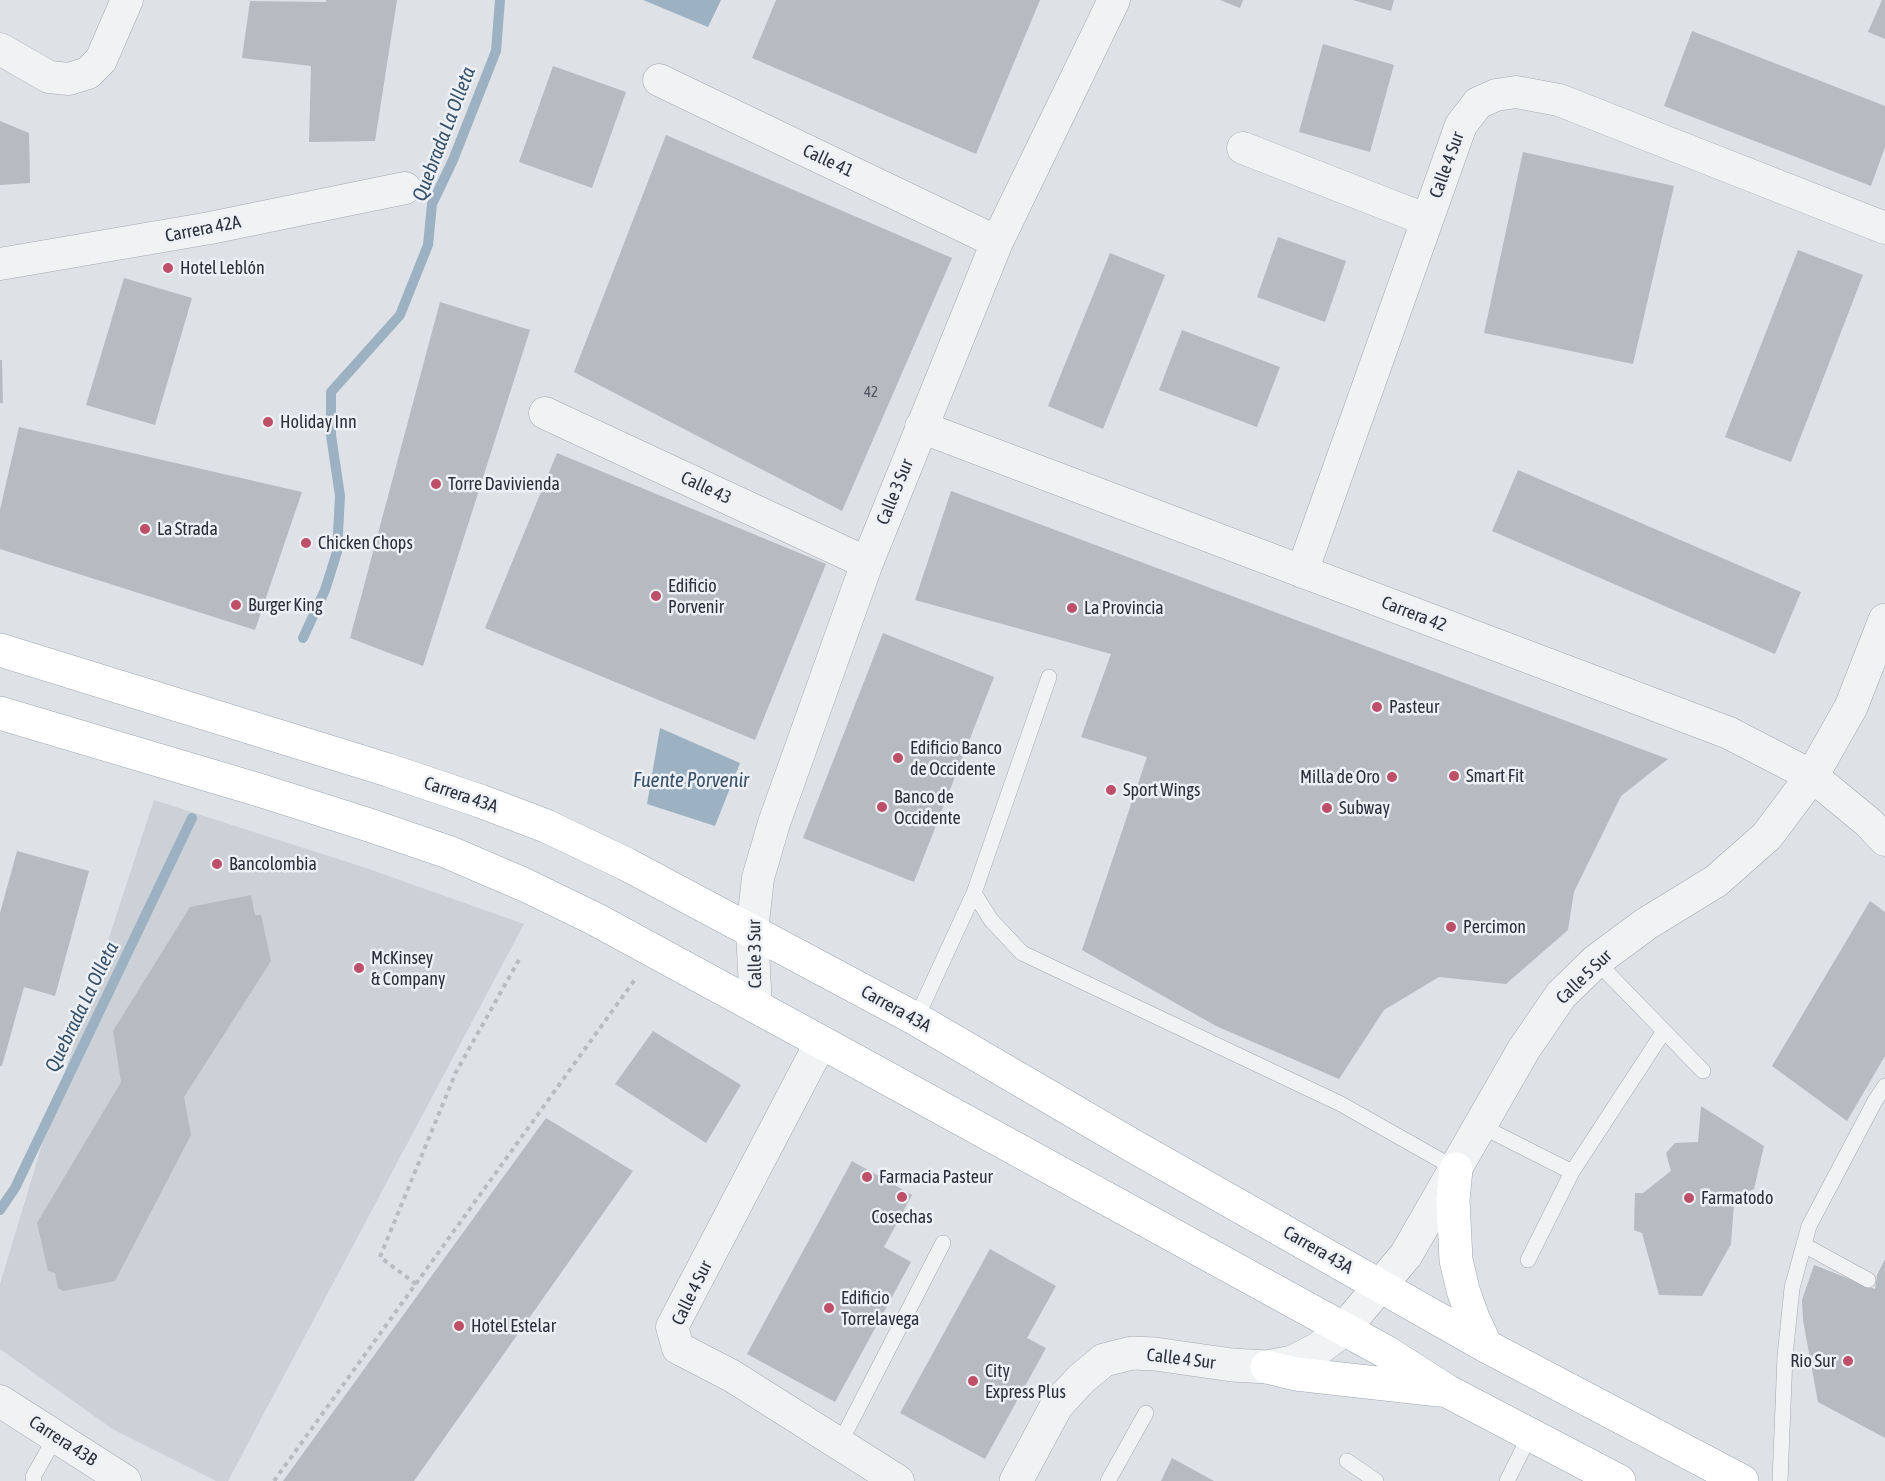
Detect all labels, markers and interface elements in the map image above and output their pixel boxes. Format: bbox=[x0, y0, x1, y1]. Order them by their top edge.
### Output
water label: Quebrada La Olleta bbox=[407, 64, 481, 204]
street label: Calle 4 Sur bbox=[1425, 129, 1469, 201]
street label: Calle 41 bbox=[799, 140, 857, 182]
street label: Carrera 42A bbox=[163, 211, 243, 247]
place label: Hotel Leblón bbox=[180, 257, 265, 279]
marker: Hotel Leblón bbox=[161, 261, 175, 275]
house number: 42 bbox=[864, 383, 878, 401]
place label: Holiday Inn bbox=[280, 411, 357, 433]
marker: Holiday Inn bbox=[261, 415, 275, 429]
street label: Calle 3 Sur bbox=[872, 456, 918, 528]
street label: Calle 43 bbox=[677, 467, 735, 509]
place label: Torre Davivienda bbox=[448, 473, 560, 495]
marker: Torre Davivienda bbox=[429, 477, 443, 491]
place label: La Strada bbox=[157, 518, 218, 540]
marker: La Strada bbox=[138, 522, 152, 536]
place label: Chicken Chops bbox=[318, 532, 413, 554]
marker: Chicken Chops bbox=[299, 536, 313, 550]
place label: Edificio Porvenir bbox=[668, 575, 724, 618]
marker: Edificio Porvenir bbox=[649, 589, 663, 603]
street label: Carrera 42 bbox=[1378, 592, 1450, 636]
place label: Burger King bbox=[248, 594, 323, 616]
place label: La Provincia bbox=[1084, 597, 1164, 619]
marker: Burger King bbox=[229, 598, 243, 612]
marker: La Provincia bbox=[1065, 601, 1079, 615]
place label: Pasteur bbox=[1389, 696, 1439, 718]
marker: Pasteur bbox=[1370, 700, 1384, 714]
place label: Edificio Banco de Occidente bbox=[910, 737, 1002, 780]
marker: Edificio Banco de Occidente bbox=[891, 751, 905, 765]
place label: Smart Fit bbox=[1466, 765, 1524, 787]
place label: Milla de Oro bbox=[1300, 766, 1380, 788]
water label: Fuente Porvenir bbox=[633, 769, 749, 793]
marker: Smart Fit bbox=[1447, 769, 1461, 783]
marker: Milla de Oro bbox=[1385, 770, 1399, 784]
street label: Carrera 43A bbox=[421, 772, 501, 818]
place label: Sport Wings bbox=[1123, 779, 1200, 801]
marker: Sport Wings bbox=[1104, 783, 1118, 797]
place label: Banco de Occidente bbox=[894, 786, 961, 828]
place label: Subway bbox=[1339, 797, 1390, 819]
marker: Banco de Occidente bbox=[875, 800, 889, 814]
marker: Subway bbox=[1320, 801, 1334, 815]
place label: Bancolombia bbox=[229, 853, 317, 875]
marker: Bancolombia bbox=[210, 857, 224, 871]
place label: Percimon bbox=[1463, 916, 1526, 938]
street label: Calle 3 Sur bbox=[744, 919, 766, 989]
marker: Percimon bbox=[1444, 920, 1458, 934]
water label: Quebrada La Olleta bbox=[40, 938, 124, 1076]
street label: Calle 5 Sur bbox=[1552, 945, 1616, 1009]
place label: McKinsey & Company bbox=[371, 947, 445, 990]
marker: McKinsey & Company bbox=[352, 961, 366, 975]
street label: Carrera 43A bbox=[857, 981, 935, 1037]
place label: Farmacia Pasteur bbox=[879, 1166, 993, 1188]
marker: Farmacia Pasteur bbox=[860, 1170, 874, 1184]
place label: Farmatodo bbox=[1701, 1187, 1773, 1209]
marker: Cosechas bbox=[895, 1190, 909, 1204]
marker: Farmatodo bbox=[1682, 1191, 1696, 1205]
place label: Cosechas bbox=[871, 1206, 933, 1228]
street label: Carrera 43A bbox=[1279, 1221, 1357, 1279]
street label: Calle 4 Sur bbox=[667, 1257, 717, 1329]
place label: Edificio Torrelavega bbox=[841, 1287, 919, 1330]
marker: Edificio Torrelavega bbox=[822, 1301, 836, 1315]
place label: Hotel Estelar bbox=[471, 1315, 556, 1337]
marker: Hotel Estelar bbox=[452, 1319, 466, 1333]
street label: Calle 4 Sur bbox=[1145, 1344, 1217, 1374]
place label: Rio Sur bbox=[1790, 1350, 1836, 1372]
marker: Rio Sur bbox=[1841, 1354, 1855, 1368]
place label: City Express Plus bbox=[985, 1360, 1066, 1402]
marker: City Express Plus bbox=[966, 1374, 980, 1388]
street label: Carrera 43B bbox=[25, 1411, 101, 1471]

